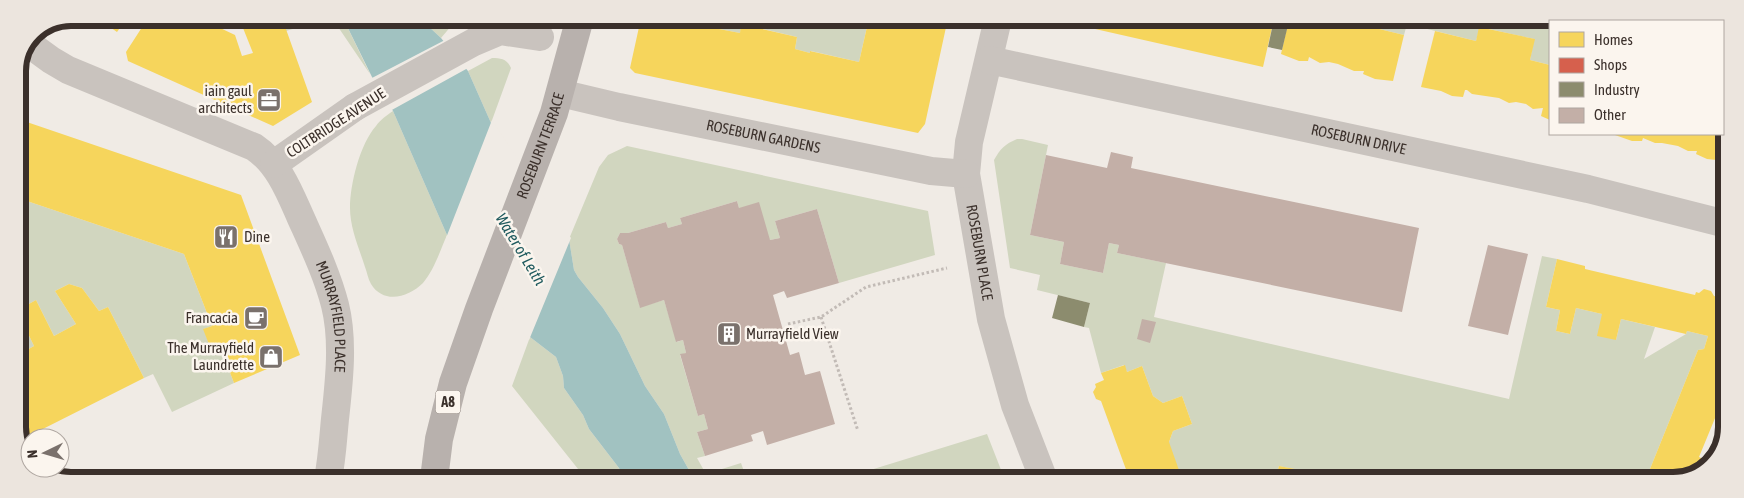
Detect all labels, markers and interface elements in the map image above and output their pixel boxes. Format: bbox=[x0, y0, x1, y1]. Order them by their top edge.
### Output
legend bbox=[1549, 20, 1724, 135]
text: Homes bbox=[1594, 31, 1633, 48]
text: Shops bbox=[1594, 56, 1627, 73]
text: Industry bbox=[1594, 81, 1640, 98]
place label: iain gaul architects bbox=[198, 82, 252, 116]
street label: COLTBRIDGE AVENUE bbox=[283, 84, 389, 161]
office icon: iain gaul architects bbox=[256, 87, 282, 113]
street label: ROSEBURN TERRACE bbox=[513, 90, 567, 201]
text: Other bbox=[1594, 106, 1626, 123]
street label: ROSEBURN GARDENS bbox=[705, 116, 822, 156]
street label: ROSEBURN DRIVE bbox=[1310, 121, 1408, 158]
street label: ROSEBURN PLACE bbox=[963, 203, 997, 302]
water label: Water of Leith bbox=[492, 210, 550, 288]
restaurant icon: Dine bbox=[213, 224, 239, 250]
place label: Dine bbox=[244, 228, 270, 245]
street label: MURRAYFIELD PLACE bbox=[313, 258, 349, 373]
cafe icon: Francacia bbox=[243, 305, 269, 331]
place label: Francacia bbox=[185, 309, 238, 326]
building icon: Murrayfield View bbox=[716, 321, 742, 347]
place label: Murrayfield View bbox=[746, 325, 839, 342]
place label: The Murrayfield Laundrette bbox=[167, 339, 254, 373]
shop icon: The Murrayfield Laundrette bbox=[258, 344, 284, 370]
road number: A8 bbox=[436, 391, 460, 414]
north arrow bbox=[20, 428, 70, 478]
text: N bbox=[24, 449, 40, 459]

